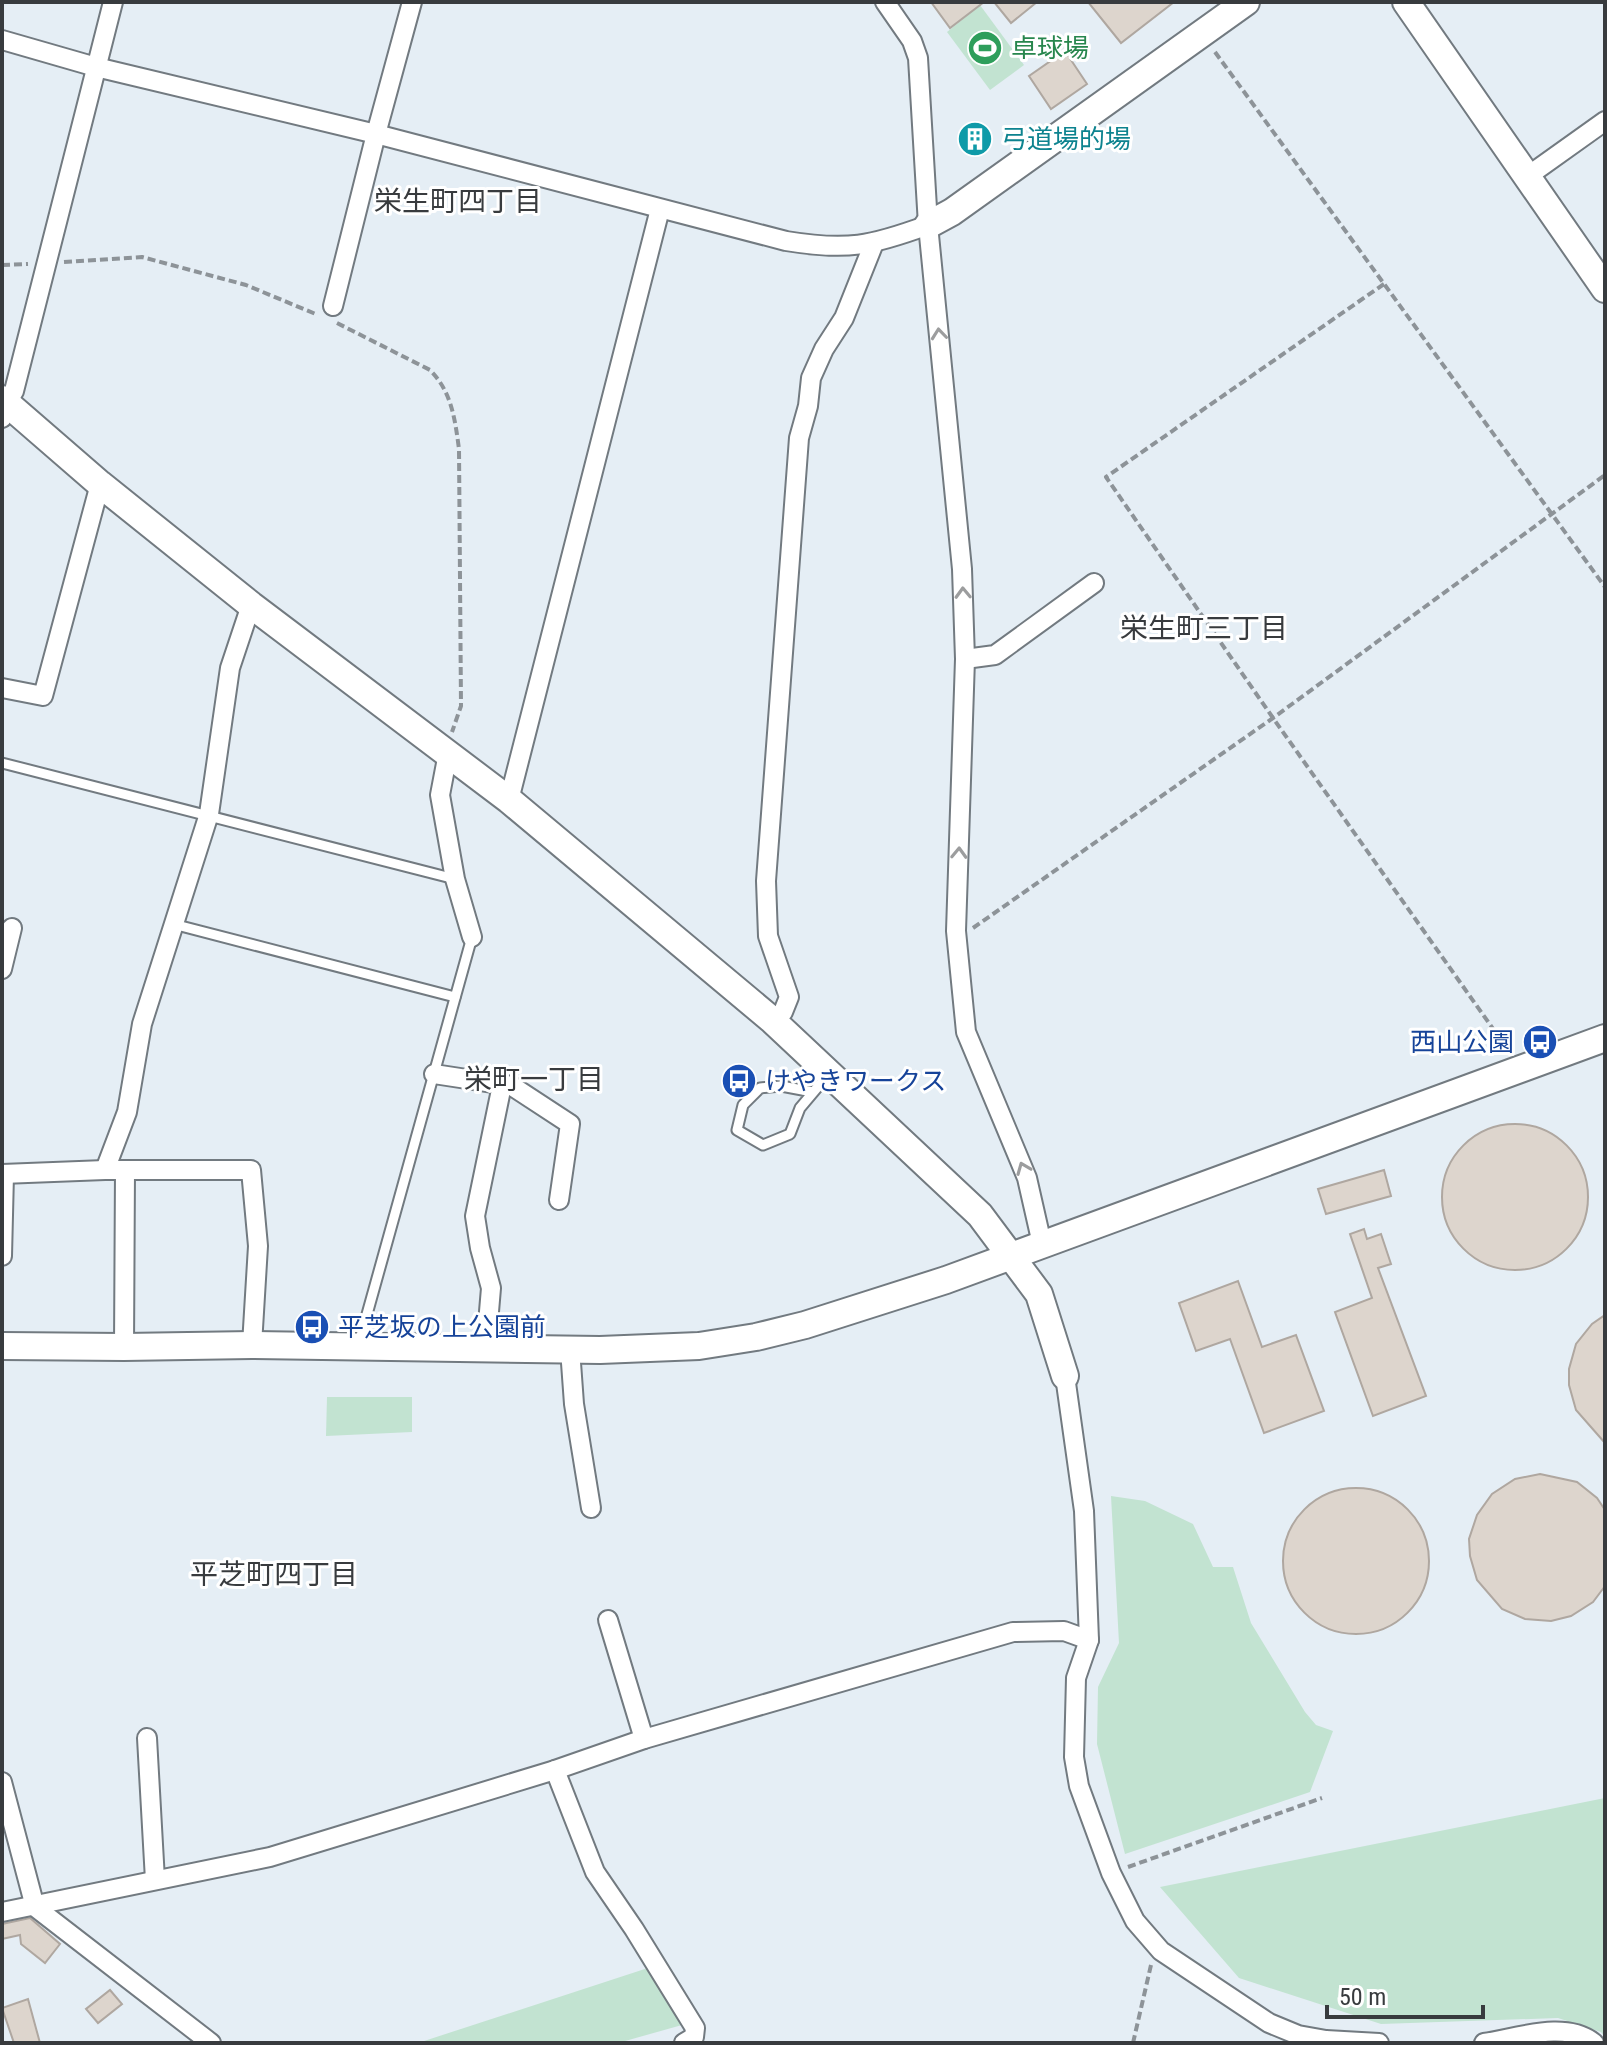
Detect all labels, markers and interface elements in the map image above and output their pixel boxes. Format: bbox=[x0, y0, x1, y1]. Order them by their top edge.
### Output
sports icon: 卓球場 bbox=[966, 29, 1004, 67]
place label: 卓球場 bbox=[1011, 33, 1089, 63]
building icon: 弓道場的場 bbox=[956, 120, 994, 158]
place label: 弓道場的場 bbox=[1001, 124, 1131, 154]
district label: 栄生町四丁目 bbox=[374, 185, 542, 218]
one-way arrow bbox=[931, 327, 948, 340]
one-way arrow bbox=[954, 586, 971, 599]
district label: 栄生町三丁目 bbox=[1120, 612, 1288, 645]
one-way arrow bbox=[950, 846, 967, 859]
bus stop icon: 西山公園 bbox=[1521, 1023, 1559, 1061]
place label: 西山公園 bbox=[1410, 1027, 1514, 1057]
bus stop icon: けやきワークス bbox=[720, 1062, 758, 1100]
district label: 栄町一丁目 bbox=[464, 1063, 604, 1096]
place label: けやきワークス bbox=[765, 1066, 946, 1096]
one-way arrow bbox=[1016, 1162, 1032, 1176]
bus stop icon: 平芝坂の上公園前 bbox=[293, 1308, 331, 1346]
place label: 平芝坂の上公園前 bbox=[338, 1312, 546, 1342]
district label: 平芝町四丁目 bbox=[190, 1558, 358, 1591]
scale bar bbox=[1327, 1969, 1483, 2019]
text: 50 m bbox=[1339, 1983, 1386, 2011]

